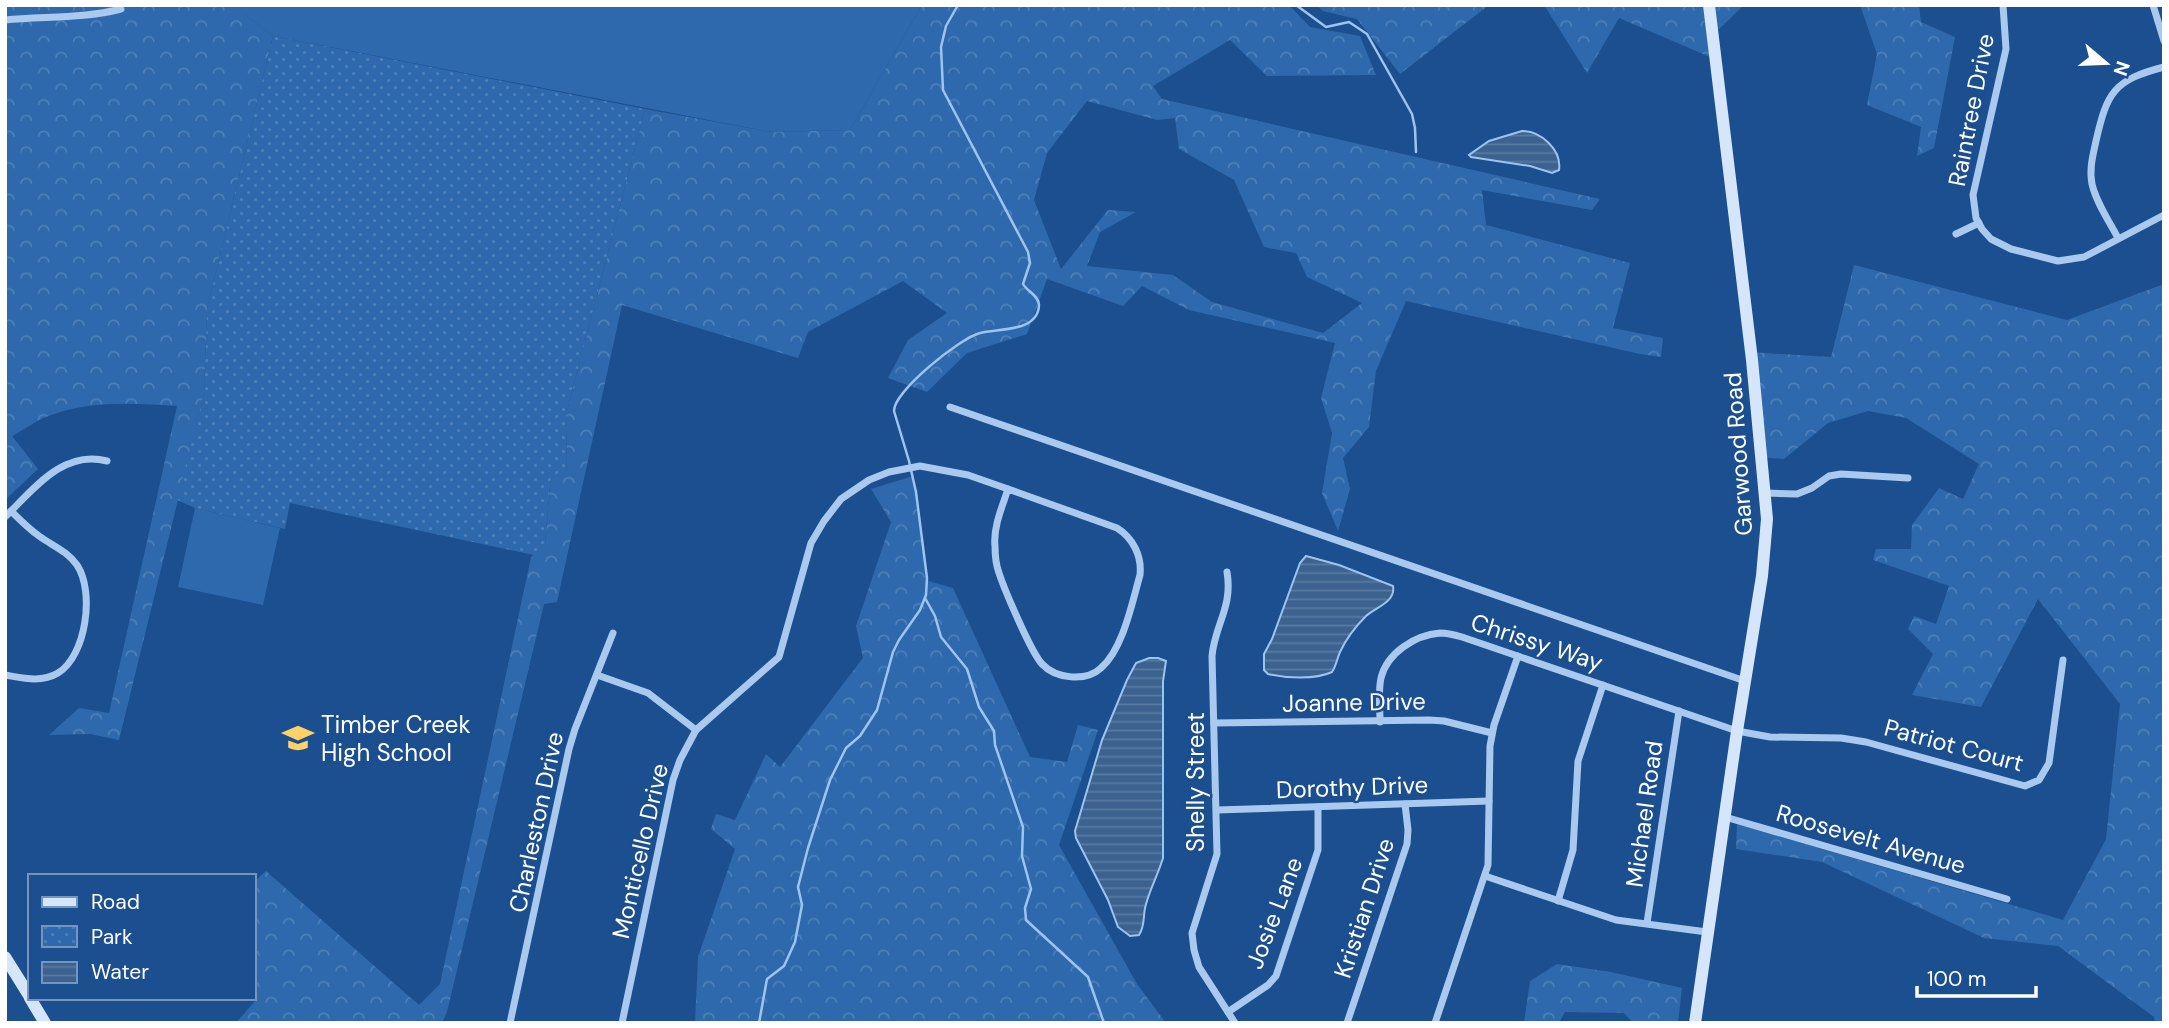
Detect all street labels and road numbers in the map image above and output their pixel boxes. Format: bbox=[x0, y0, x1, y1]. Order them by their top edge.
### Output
street label: Raintree Drive bbox=[1941, 31, 2001, 189]
street label: Garwood Road bbox=[1717, 371, 1759, 537]
street label: Chrissy Way bbox=[1467, 606, 1607, 678]
street label: Joanne Drive bbox=[1282, 685, 1426, 719]
street label: Shelly Street bbox=[1180, 712, 1211, 852]
street label: Patriot Court bbox=[1881, 712, 2027, 778]
street label: Charleston Drive bbox=[502, 729, 570, 915]
street label: Michael Road bbox=[1618, 739, 1670, 889]
street label: Monticello Drive bbox=[605, 760, 675, 942]
street label: Dorothy Drive bbox=[1275, 769, 1429, 805]
street label: Roosevelt Avenue bbox=[1773, 797, 1969, 881]
street label: Kristian Drive bbox=[1327, 834, 1401, 982]
street label: Josie Lane bbox=[1239, 853, 1309, 973]

